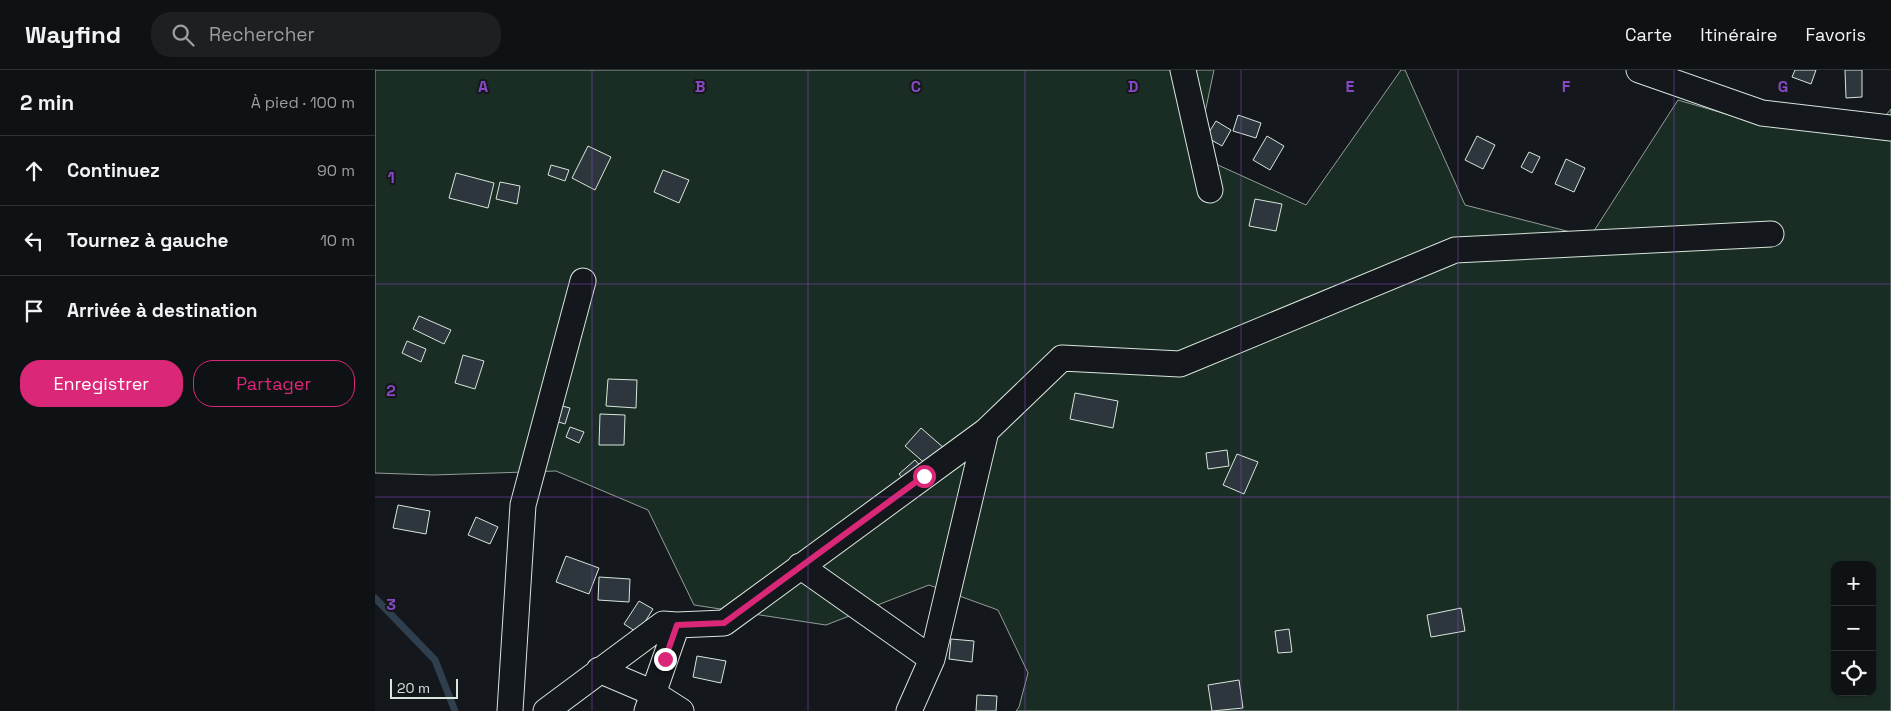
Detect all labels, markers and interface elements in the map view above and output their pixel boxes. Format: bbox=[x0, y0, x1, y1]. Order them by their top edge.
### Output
search box bbox=[151, 12, 501, 57]
text: Wayfind bbox=[25, 19, 121, 50]
icon: search bbox=[169, 21, 197, 49]
text: Rechercher bbox=[209, 22, 315, 47]
text: Carte bbox=[1625, 23, 1672, 46]
text: Itinéraire bbox=[1700, 23, 1777, 46]
text: Favoris bbox=[1805, 23, 1866, 46]
text: A bbox=[478, 76, 488, 97]
text: B bbox=[695, 76, 705, 97]
text: C bbox=[911, 76, 921, 97]
text: D bbox=[1128, 76, 1138, 97]
text: E bbox=[1346, 76, 1355, 97]
text: F bbox=[1562, 76, 1571, 97]
text: G bbox=[1778, 76, 1788, 97]
text: 2 min bbox=[20, 89, 74, 116]
text: À pied · 100 m bbox=[251, 92, 355, 113]
icon: ahead bbox=[20, 157, 48, 185]
text: Continuez bbox=[67, 158, 160, 183]
text: 90 m bbox=[317, 160, 355, 181]
text: 1 bbox=[387, 167, 395, 188]
icon: left bbox=[20, 227, 48, 255]
text: Tournez à gauche bbox=[67, 228, 229, 253]
text: 10 m bbox=[320, 230, 355, 251]
icon: arrive bbox=[20, 297, 48, 325]
text: Arrivée à destination bbox=[67, 298, 257, 323]
button: Enregistrer bbox=[20, 360, 183, 407]
button: Partager bbox=[193, 360, 355, 407]
text: 2 bbox=[386, 380, 396, 401]
route start bbox=[913, 465, 936, 488]
map controls bbox=[1831, 561, 1876, 696]
button: + bbox=[1831, 561, 1876, 606]
text: 3 bbox=[386, 594, 396, 615]
button: − bbox=[1831, 606, 1876, 651]
route end bbox=[654, 648, 677, 671]
button: locate bbox=[1831, 651, 1876, 696]
scale bar bbox=[390, 676, 457, 699]
text: 20 m bbox=[397, 679, 430, 697]

